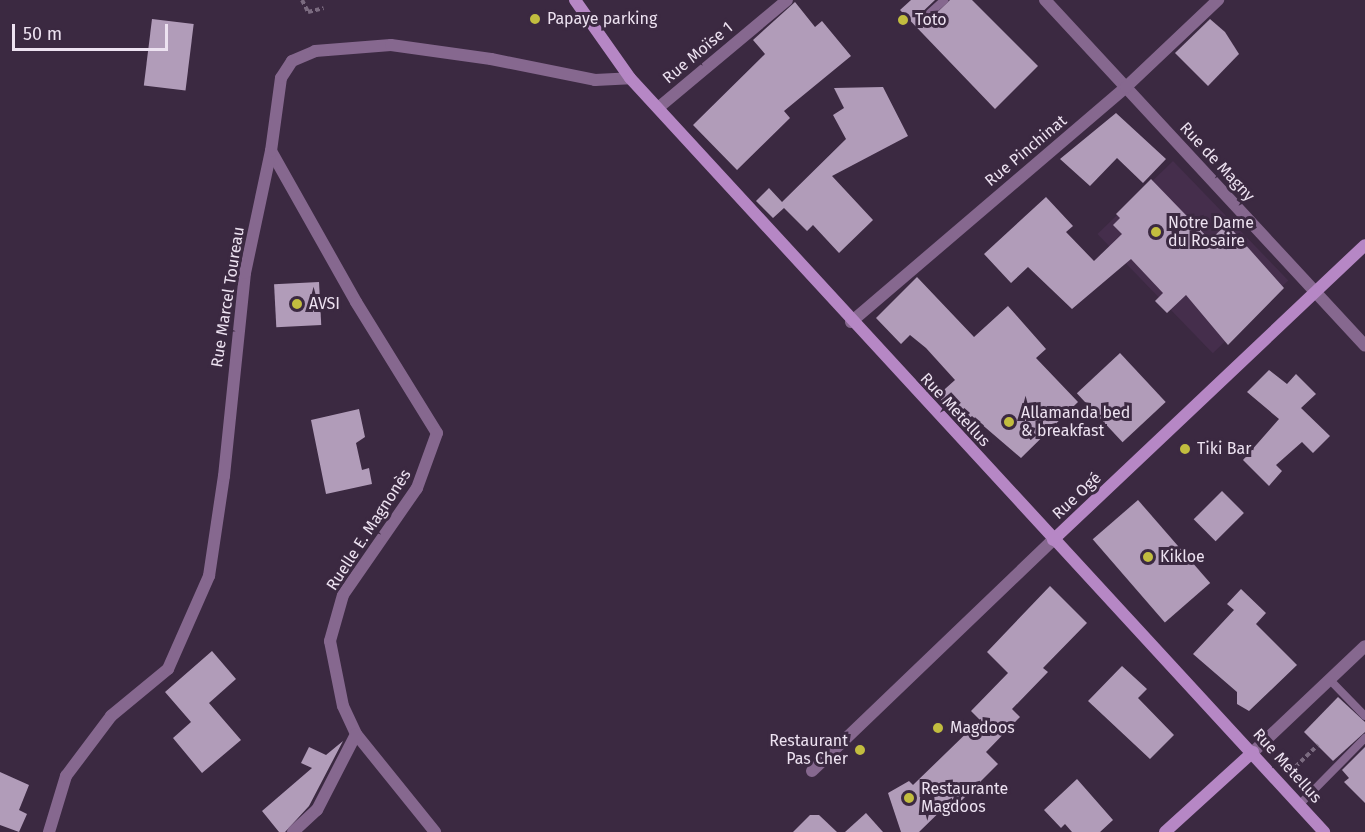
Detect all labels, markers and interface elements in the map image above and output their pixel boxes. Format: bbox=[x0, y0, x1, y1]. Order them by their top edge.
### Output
place label: Papaye parking bbox=[547, 9, 657, 29]
place label: Toto bbox=[915, 10, 947, 30]
scale bar bbox=[15, 12, 171, 50]
marker: Papaye parking bbox=[528, 12, 542, 26]
marker: Toto bbox=[896, 13, 910, 27]
street label: Rue Moïse 1 bbox=[659, 18, 737, 88]
text: 50 m bbox=[23, 23, 62, 45]
street label: Rue Pinchinat bbox=[981, 111, 1071, 191]
street label: Rue de Magny bbox=[1176, 119, 1258, 205]
place label: Notre Dame du Rosaire bbox=[1168, 213, 1254, 251]
street label: Rue Marcel Toureau bbox=[207, 225, 249, 369]
marker: Notre Dame du Rosaire bbox=[1149, 225, 1163, 239]
place label: AVSI bbox=[309, 294, 340, 314]
marker: AVSI bbox=[290, 297, 304, 311]
street label: Rue Metellus bbox=[916, 369, 994, 451]
place label: Allamanda bed & breakfast bbox=[1021, 403, 1130, 441]
marker: Allamanda bed & breakfast bbox=[1002, 415, 1016, 429]
place label: Tiki Bar bbox=[1197, 439, 1251, 459]
marker: Tiki Bar bbox=[1178, 442, 1192, 456]
street label: Ruelle E. Magnonès bbox=[323, 466, 415, 594]
street label: Rue Ogé bbox=[1049, 469, 1105, 523]
place label: Kikloe bbox=[1160, 547, 1205, 567]
marker: Kikloe bbox=[1141, 550, 1155, 564]
place label: Magdoos bbox=[950, 718, 1015, 738]
marker: Magdoos bbox=[931, 721, 945, 735]
street label: Rue Metellus bbox=[1249, 725, 1325, 807]
place label: Restaurant Pas Cher bbox=[769, 731, 848, 769]
marker: Restaurant Pas Cher bbox=[853, 743, 867, 757]
place label: Restaurante Magdoos bbox=[921, 779, 1008, 817]
marker: Restaurante Magdoos bbox=[902, 791, 916, 805]

